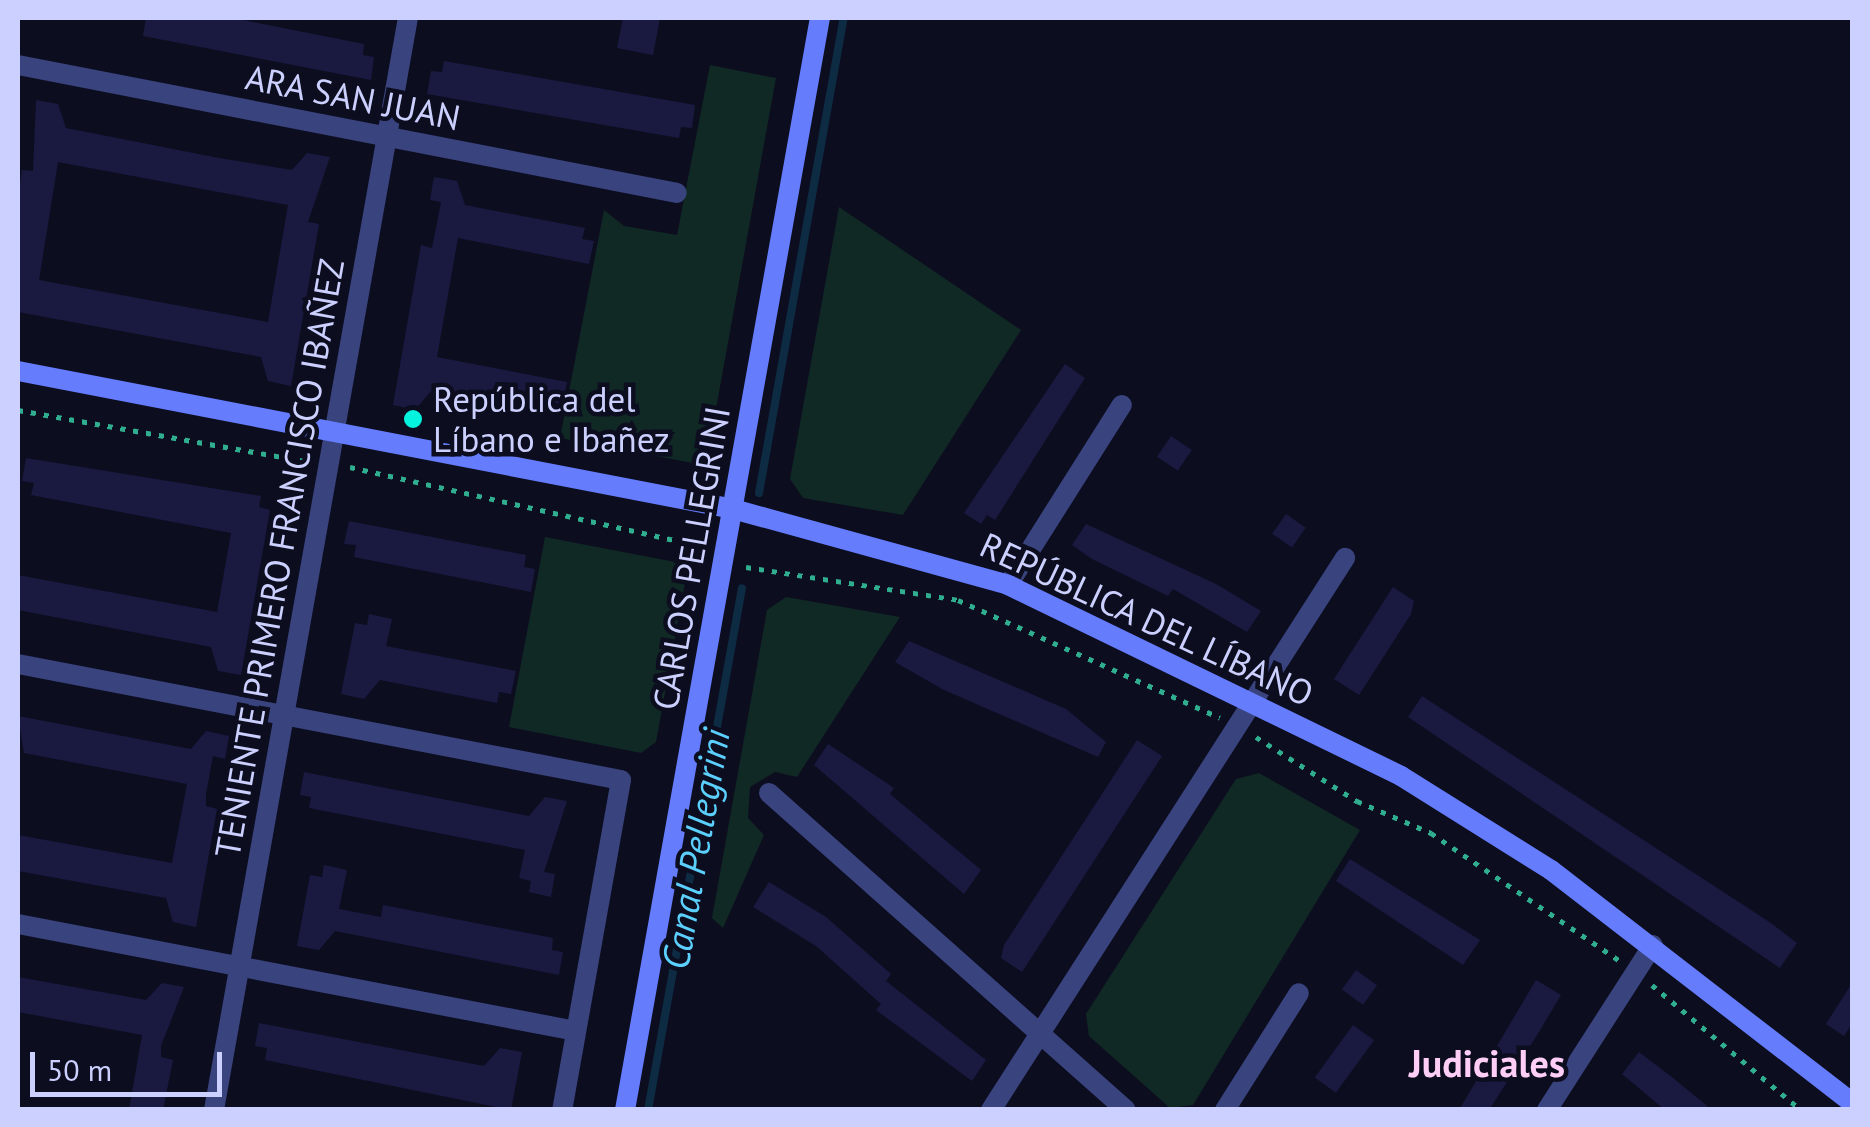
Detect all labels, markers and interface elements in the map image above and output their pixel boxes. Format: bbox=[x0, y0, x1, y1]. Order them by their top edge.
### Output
street label: ARA SAN JUAN bbox=[241, 55, 465, 139]
street label: TENIENTE PRIMERO FRANCISCO IBAÑEZ bbox=[206, 255, 352, 861]
place label: República del Líbano e Ibañez bbox=[433, 378, 670, 460]
street label: CARLOS PELLEGRINI bbox=[644, 403, 738, 713]
marker: República del Líbano e Ibañez bbox=[402, 408, 424, 430]
street label: REPÚBLICA DEL LÍBANO bbox=[973, 523, 1321, 715]
water label: Canal Pellegrini bbox=[651, 725, 739, 973]
scale bar bbox=[35, 1032, 228, 1094]
district label: Judiciales bbox=[1409, 1040, 1565, 1086]
text: 50 m bbox=[47, 1050, 112, 1089]

